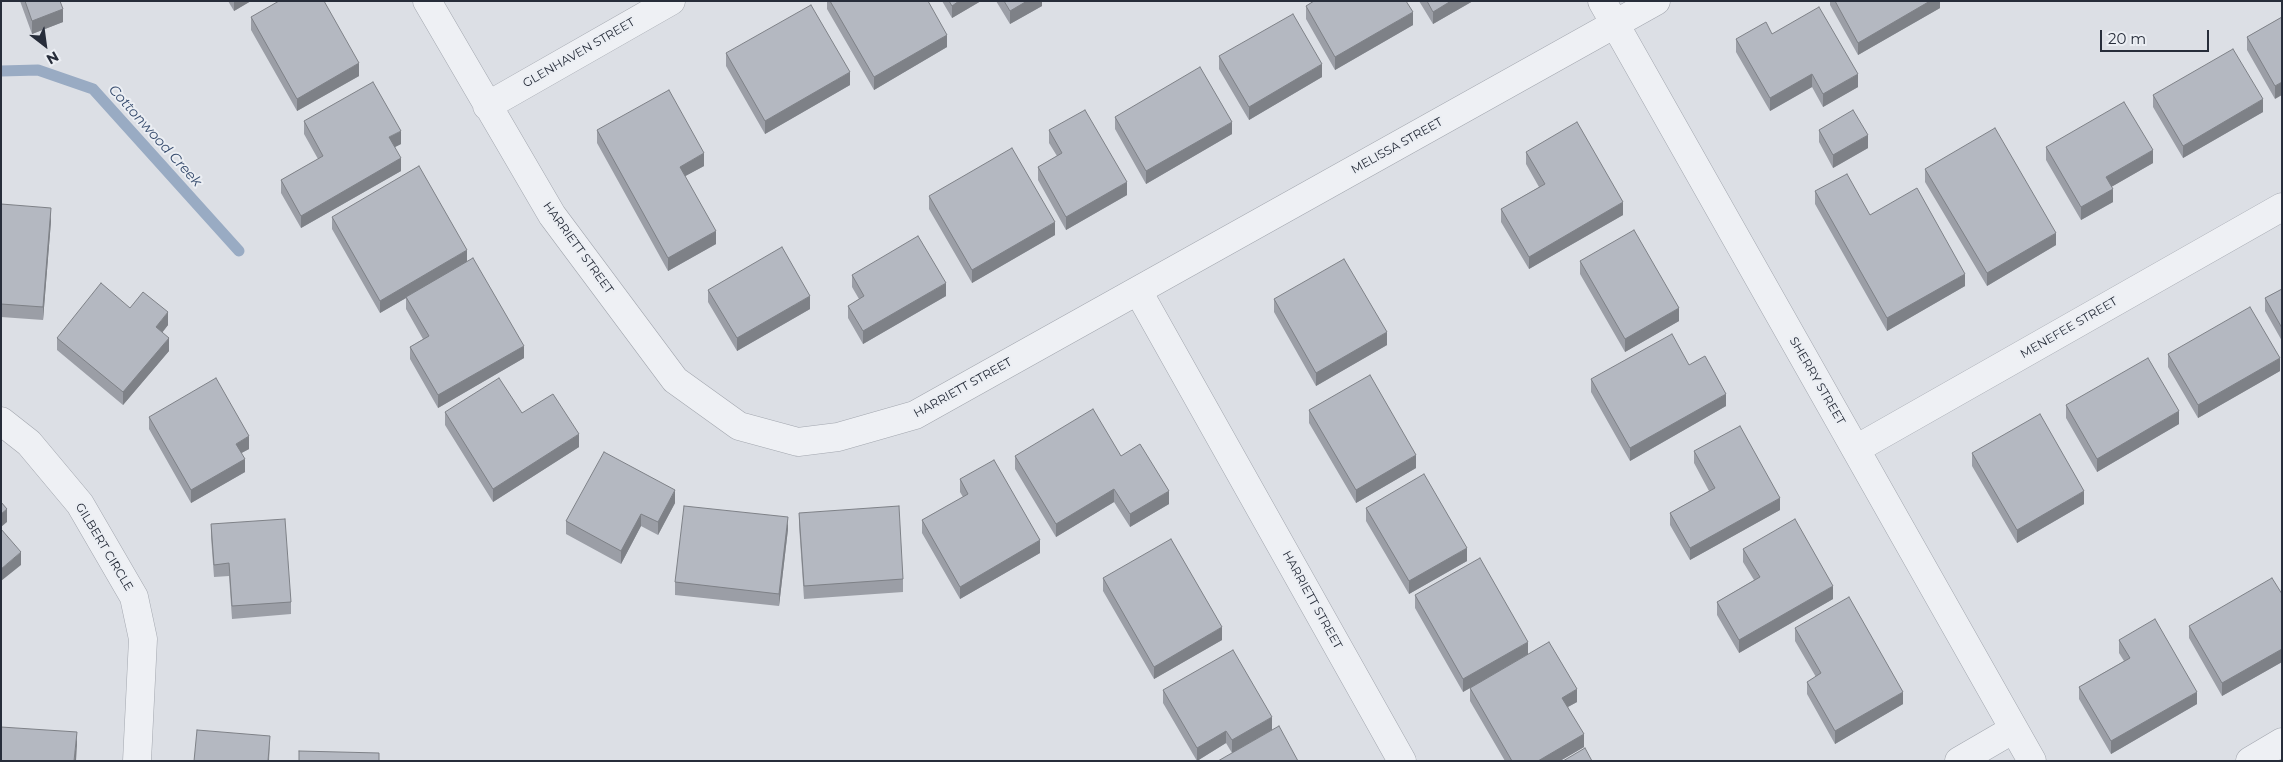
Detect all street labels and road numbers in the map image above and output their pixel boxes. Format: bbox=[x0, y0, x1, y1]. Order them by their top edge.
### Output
street label: GLENHAVEN STREET bbox=[520, 15, 638, 91]
street label: MELISSA STREET bbox=[1349, 115, 1445, 177]
street label: HARRIETT STREET bbox=[540, 199, 616, 297]
street label: MENEFEE STREET bbox=[2018, 294, 2120, 362]
street label: SHERRY STREET bbox=[1786, 335, 1848, 427]
street label: HARRIETT STREET bbox=[911, 355, 1015, 421]
street label: GILBERT CIRCLE bbox=[72, 500, 136, 594]
street label: HARRIETT STREET bbox=[1279, 548, 1345, 652]

